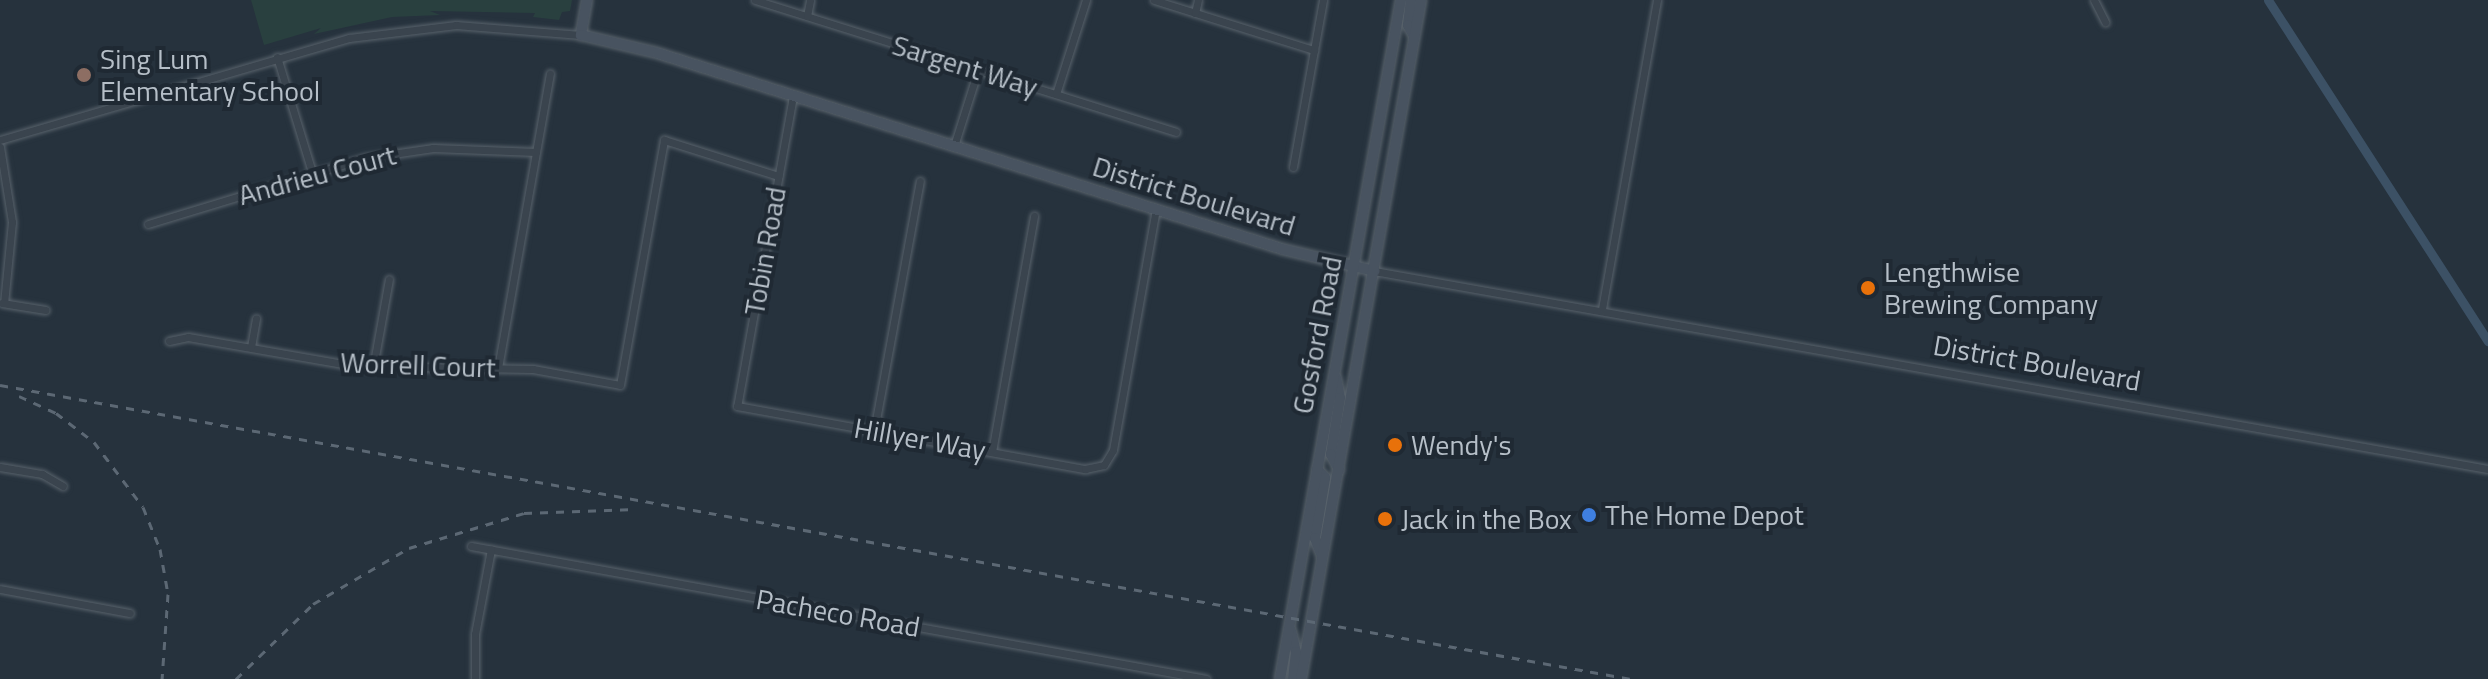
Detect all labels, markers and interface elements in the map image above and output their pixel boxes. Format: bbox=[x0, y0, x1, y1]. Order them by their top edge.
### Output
street label: Sargent Way bbox=[888, 28, 1042, 104]
place label: Sing Lum Elementary School bbox=[100, 42, 320, 108]
marker: Sing Lum Elementary School bbox=[75, 66, 93, 84]
street label: Andrieu Court bbox=[235, 138, 399, 212]
street label: District Boulevard bbox=[1089, 149, 1299, 243]
street label: Tobin Road bbox=[737, 184, 793, 318]
street label: Gosford Road bbox=[1285, 253, 1349, 417]
place label: Lengthwise Brewing Company bbox=[1884, 255, 2098, 321]
marker: Lengthwise Brewing Company bbox=[1859, 279, 1877, 297]
street label: District Boulevard bbox=[1931, 328, 2143, 398]
street label: Worrell Court bbox=[340, 345, 496, 385]
street label: Hillyer Way bbox=[852, 411, 988, 467]
place label: Wendy's bbox=[1411, 428, 1511, 462]
marker: Wendy's bbox=[1386, 436, 1404, 454]
place label: The Home Depot bbox=[1605, 498, 1804, 532]
place label: Jack in the Box bbox=[1401, 502, 1572, 536]
marker: The Home Depot bbox=[1580, 506, 1598, 524]
marker: Jack in the Box bbox=[1376, 510, 1394, 528]
street label: Pacheco Road bbox=[754, 582, 922, 644]

